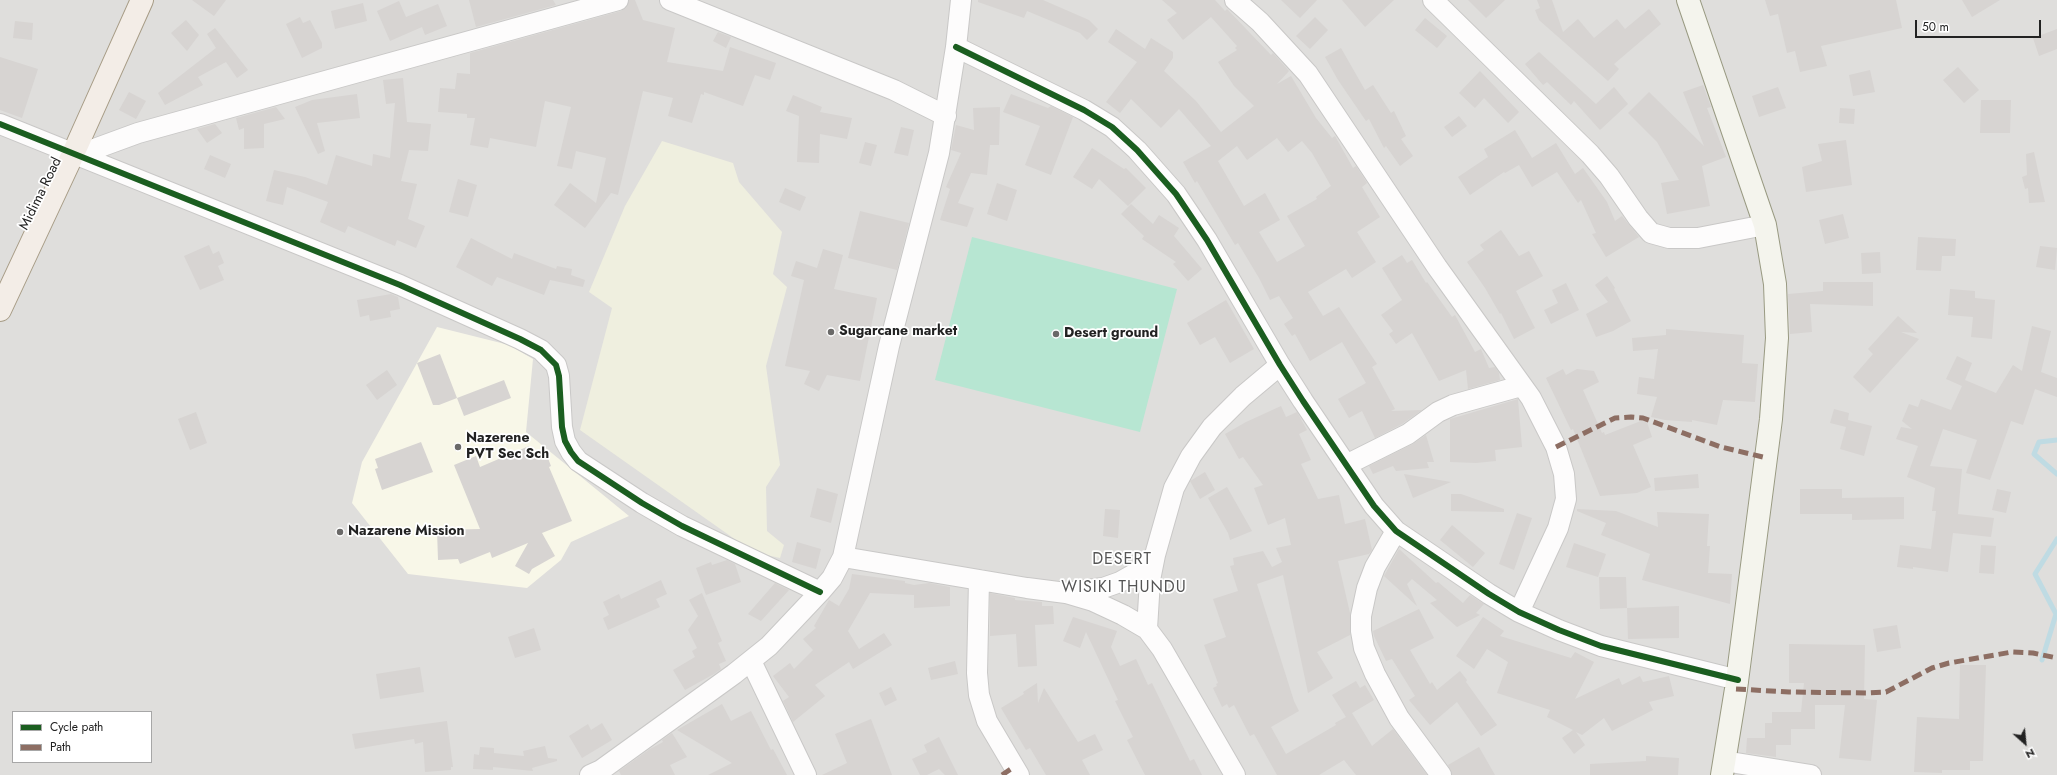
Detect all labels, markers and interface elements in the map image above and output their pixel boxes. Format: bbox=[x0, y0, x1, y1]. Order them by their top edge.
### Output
scale bar bbox=[1917, 12, 2043, 38]
text: 50 m bbox=[1922, 18, 1949, 36]
street label: Midima Road bbox=[16, 155, 66, 233]
place label: Sugarcane market bbox=[839, 324, 957, 340]
place label: Desert ground bbox=[1064, 326, 1158, 342]
marker: Sugarcane market bbox=[826, 327, 836, 337]
marker: Desert ground bbox=[1051, 329, 1061, 339]
place label: Nazerene PVT Sec Sch bbox=[466, 431, 549, 464]
marker: Nazerene PVT Sec Sch bbox=[453, 442, 463, 452]
place label: Nazarene Mission bbox=[348, 524, 465, 540]
marker: Nazarene Mission bbox=[335, 527, 345, 537]
district label: DESERT bbox=[1092, 550, 1152, 570]
district label: WISIKI THUNDU bbox=[1061, 578, 1187, 598]
legend bbox=[12, 711, 152, 763]
text: Cycle path bbox=[50, 718, 103, 736]
north arrow bbox=[2005, 723, 2045, 763]
text: Path bbox=[50, 738, 71, 756]
text: N bbox=[2023, 745, 2038, 763]

